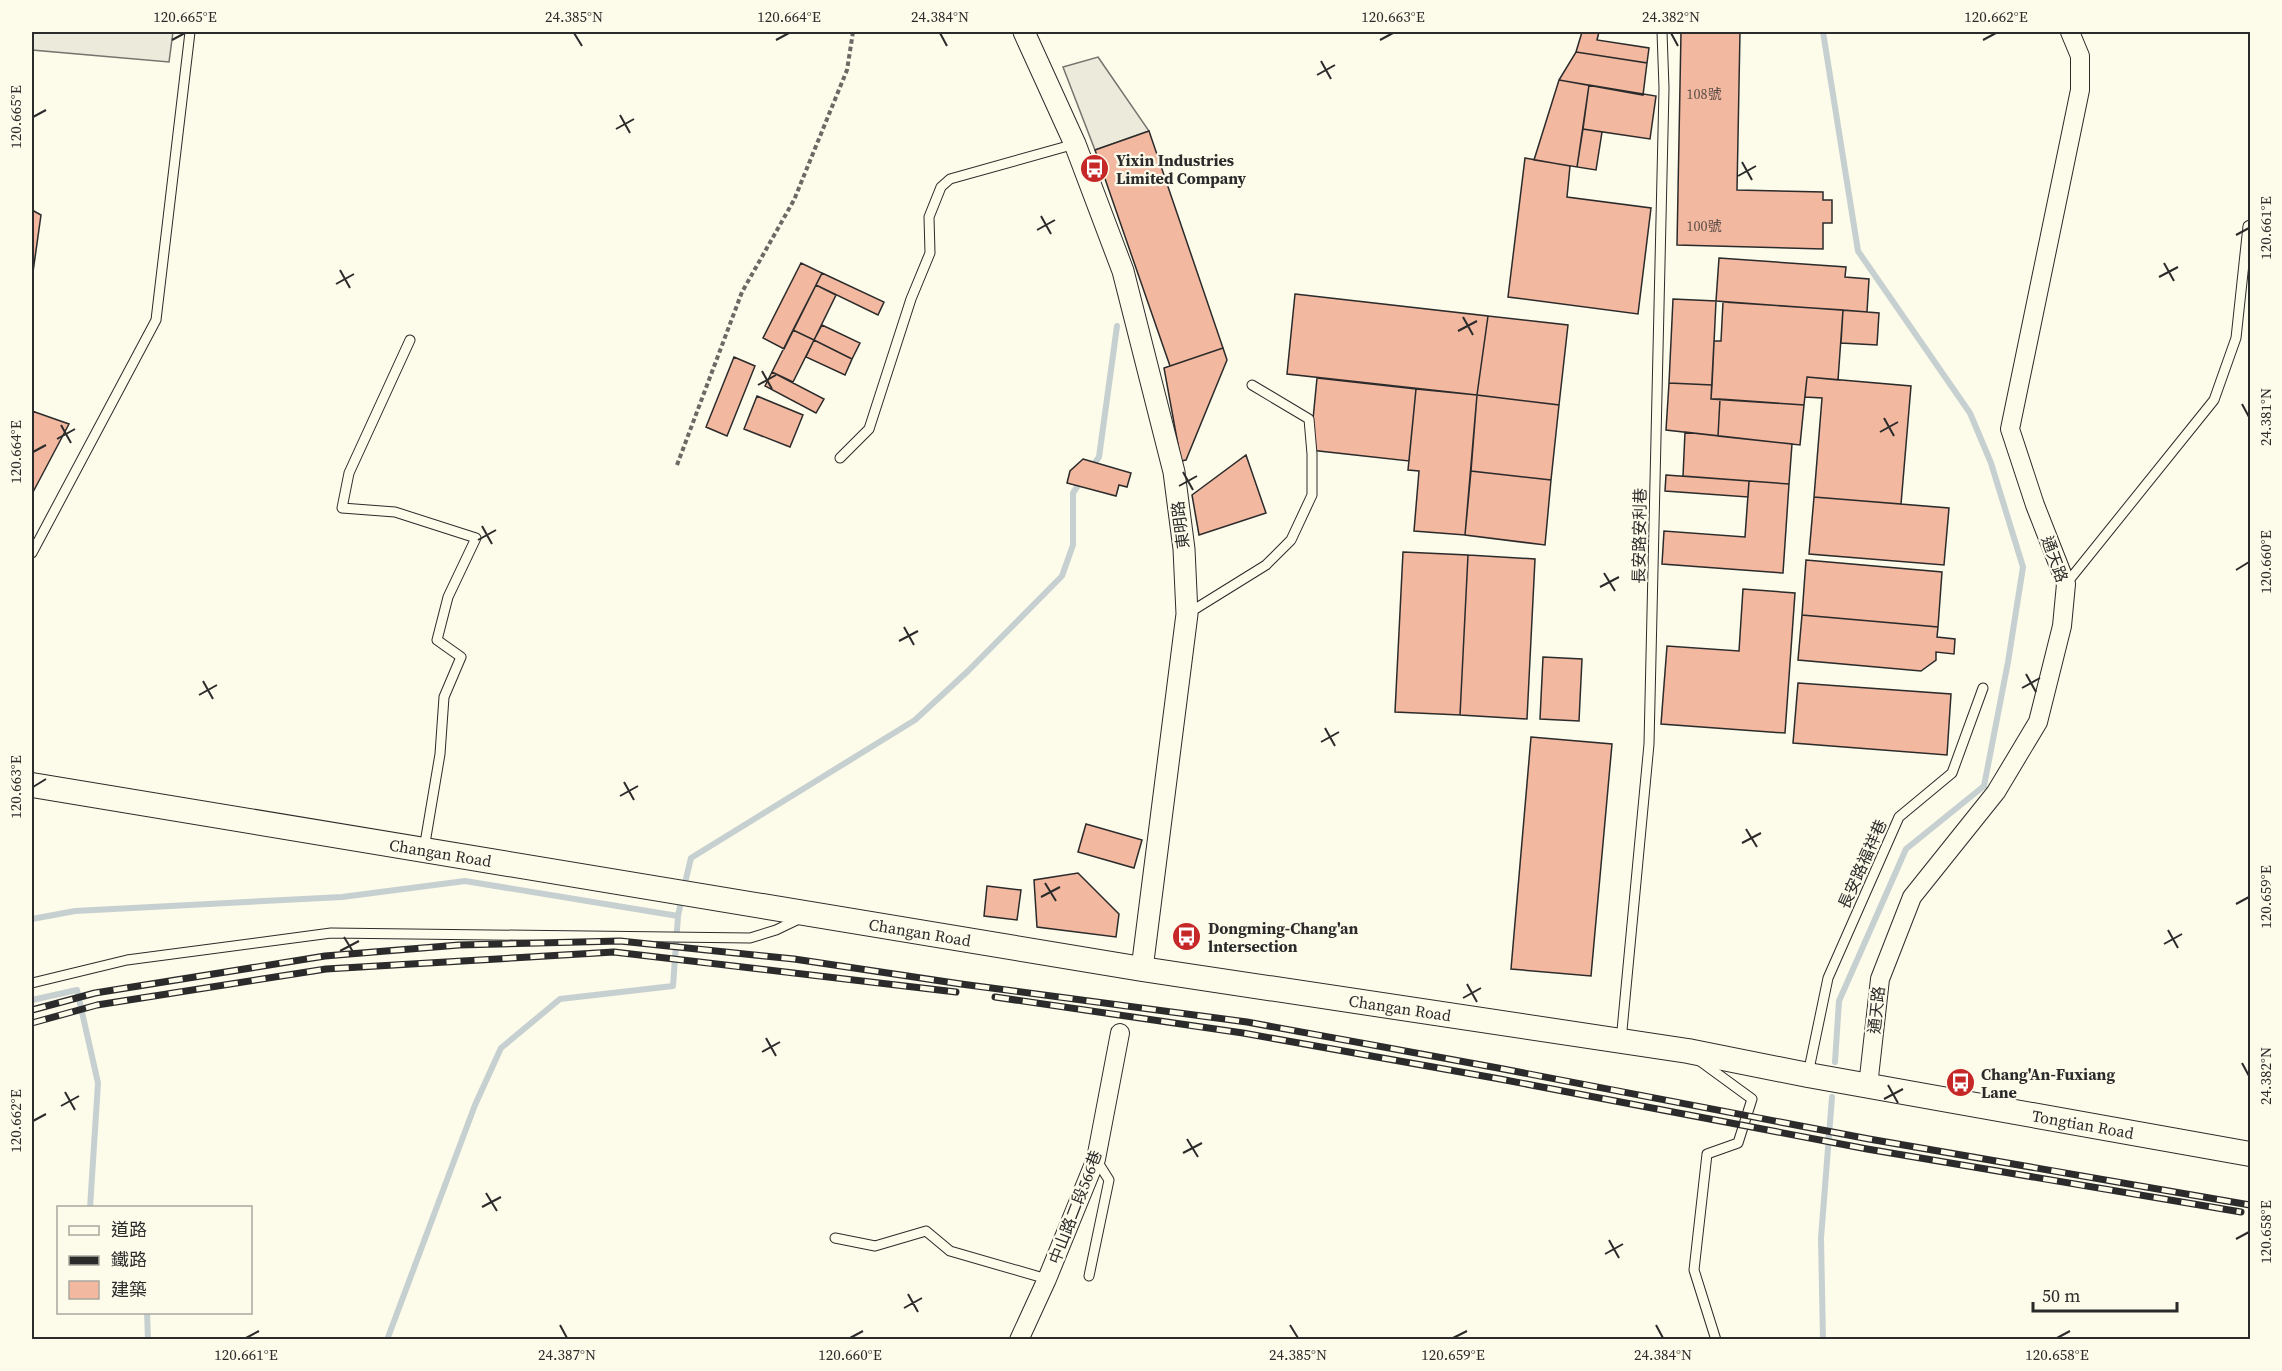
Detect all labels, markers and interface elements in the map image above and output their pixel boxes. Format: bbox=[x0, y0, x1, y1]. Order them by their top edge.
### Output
text: 120.665°E bbox=[153, 6, 217, 27]
text: 24.385°N bbox=[545, 6, 603, 27]
text: 120.664°E bbox=[757, 6, 821, 27]
text: 24.384°N bbox=[911, 6, 969, 27]
text: 120.663°E bbox=[1361, 6, 1425, 27]
text: 24.382°N bbox=[1642, 6, 1700, 27]
text: 120.662°E bbox=[1964, 6, 2028, 27]
house number: 108號 bbox=[1687, 84, 1722, 104]
text: 120.665°E bbox=[5, 85, 26, 149]
place label: Yixin Industries Limited Company bbox=[1116, 149, 1247, 189]
bus stop icon: Yixin Industries Limited Company bbox=[1079, 153, 1111, 185]
text: 120.661°E bbox=[2255, 196, 2276, 260]
house number: 100號 bbox=[1687, 216, 1722, 236]
text: 24.381°N bbox=[2255, 388, 2276, 446]
text: 120.664°E bbox=[5, 420, 26, 484]
street label: 長安路安利巷 bbox=[1627, 488, 1651, 584]
street label: 東明路 bbox=[1166, 500, 1194, 550]
text: 120.660°E bbox=[2255, 530, 2276, 594]
street label: 通天路 bbox=[2036, 533, 2074, 585]
text: 120.663°E bbox=[5, 755, 26, 819]
street label: 長安路福祥巷 bbox=[1832, 816, 1892, 912]
street label: Changan Road bbox=[388, 833, 493, 872]
text: 120.659°E bbox=[2255, 865, 2276, 929]
street label: Changan Road bbox=[867, 913, 973, 951]
place label: Dongming-Chang'an lntersection bbox=[1208, 917, 1358, 957]
bus stop icon: Dongming-Chang'an lntersection bbox=[1171, 921, 1203, 953]
street label: 通天路 bbox=[1863, 985, 1889, 1035]
street label: Changan Road bbox=[1347, 989, 1453, 1026]
text: 24.382°N bbox=[2255, 1047, 2276, 1105]
place label: Chang'An-Fuxiang Lane bbox=[1981, 1063, 2115, 1103]
bus stop icon: Chang'An-Fuxiang Lane bbox=[1944, 1067, 1976, 1099]
text: 120.662°E bbox=[5, 1089, 26, 1153]
street label: Tongtian Road bbox=[2030, 1104, 2136, 1144]
street label: 中山路二段566巷 bbox=[1043, 1147, 1107, 1267]
text: 120.658°E bbox=[2255, 1200, 2276, 1264]
legend bbox=[57, 1206, 252, 1314]
text: 道路 bbox=[111, 1217, 147, 1242]
text: 鐵路 bbox=[111, 1247, 147, 1272]
scale bar bbox=[2033, 1275, 2177, 1313]
text: 建築 bbox=[111, 1277, 147, 1302]
text: 50 m bbox=[2042, 1283, 2080, 1308]
text: 120.661°E bbox=[214, 1344, 278, 1365]
text: 24.387°N bbox=[538, 1344, 596, 1365]
text: 120.660°E bbox=[818, 1344, 882, 1365]
text: 24.385°N bbox=[1269, 1344, 1327, 1365]
text: 120.659°E bbox=[1421, 1344, 1485, 1365]
text: 24.384°N bbox=[1634, 1344, 1692, 1365]
text: 120.658°E bbox=[2025, 1344, 2089, 1365]

